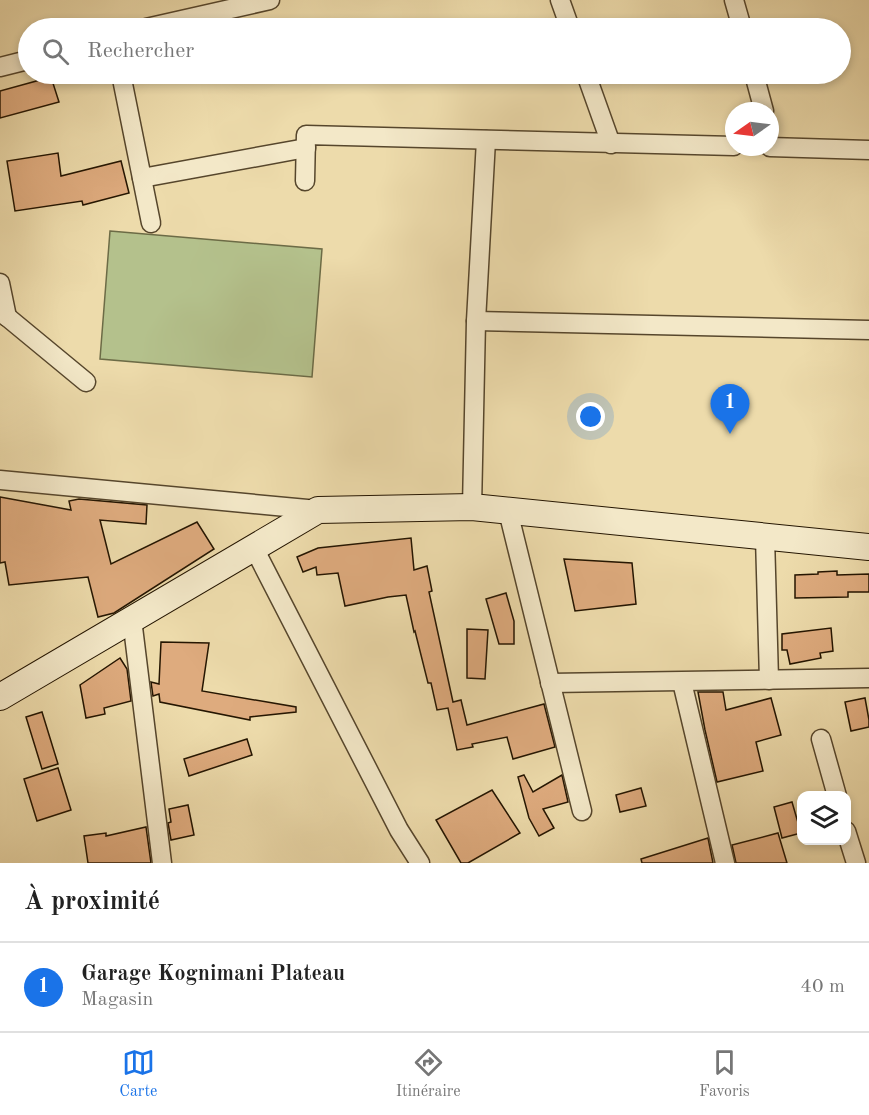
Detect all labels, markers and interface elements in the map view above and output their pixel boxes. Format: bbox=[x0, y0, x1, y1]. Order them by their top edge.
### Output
search box bbox=[18, 18, 851, 84]
icon: search bbox=[39, 35, 72, 68]
text: Rechercher bbox=[87, 40, 194, 62]
north arrow bbox=[725, 102, 779, 156]
pin: 1 bbox=[710, 384, 750, 434]
your location bbox=[576, 402, 605, 431]
map controls bbox=[797, 791, 851, 845]
button: layers bbox=[797, 791, 851, 845]
text: À proximité bbox=[24, 889, 160, 915]
text: Garage Kognimani Plateau bbox=[81, 963, 345, 985]
text: 1 bbox=[38, 977, 49, 997]
text: 40 m bbox=[800, 977, 845, 997]
text: Magasin bbox=[81, 990, 153, 1010]
tab: Carte bbox=[119, 1046, 157, 1102]
tab: Itinéraire bbox=[396, 1046, 461, 1102]
tab: Favoris bbox=[699, 1046, 750, 1102]

